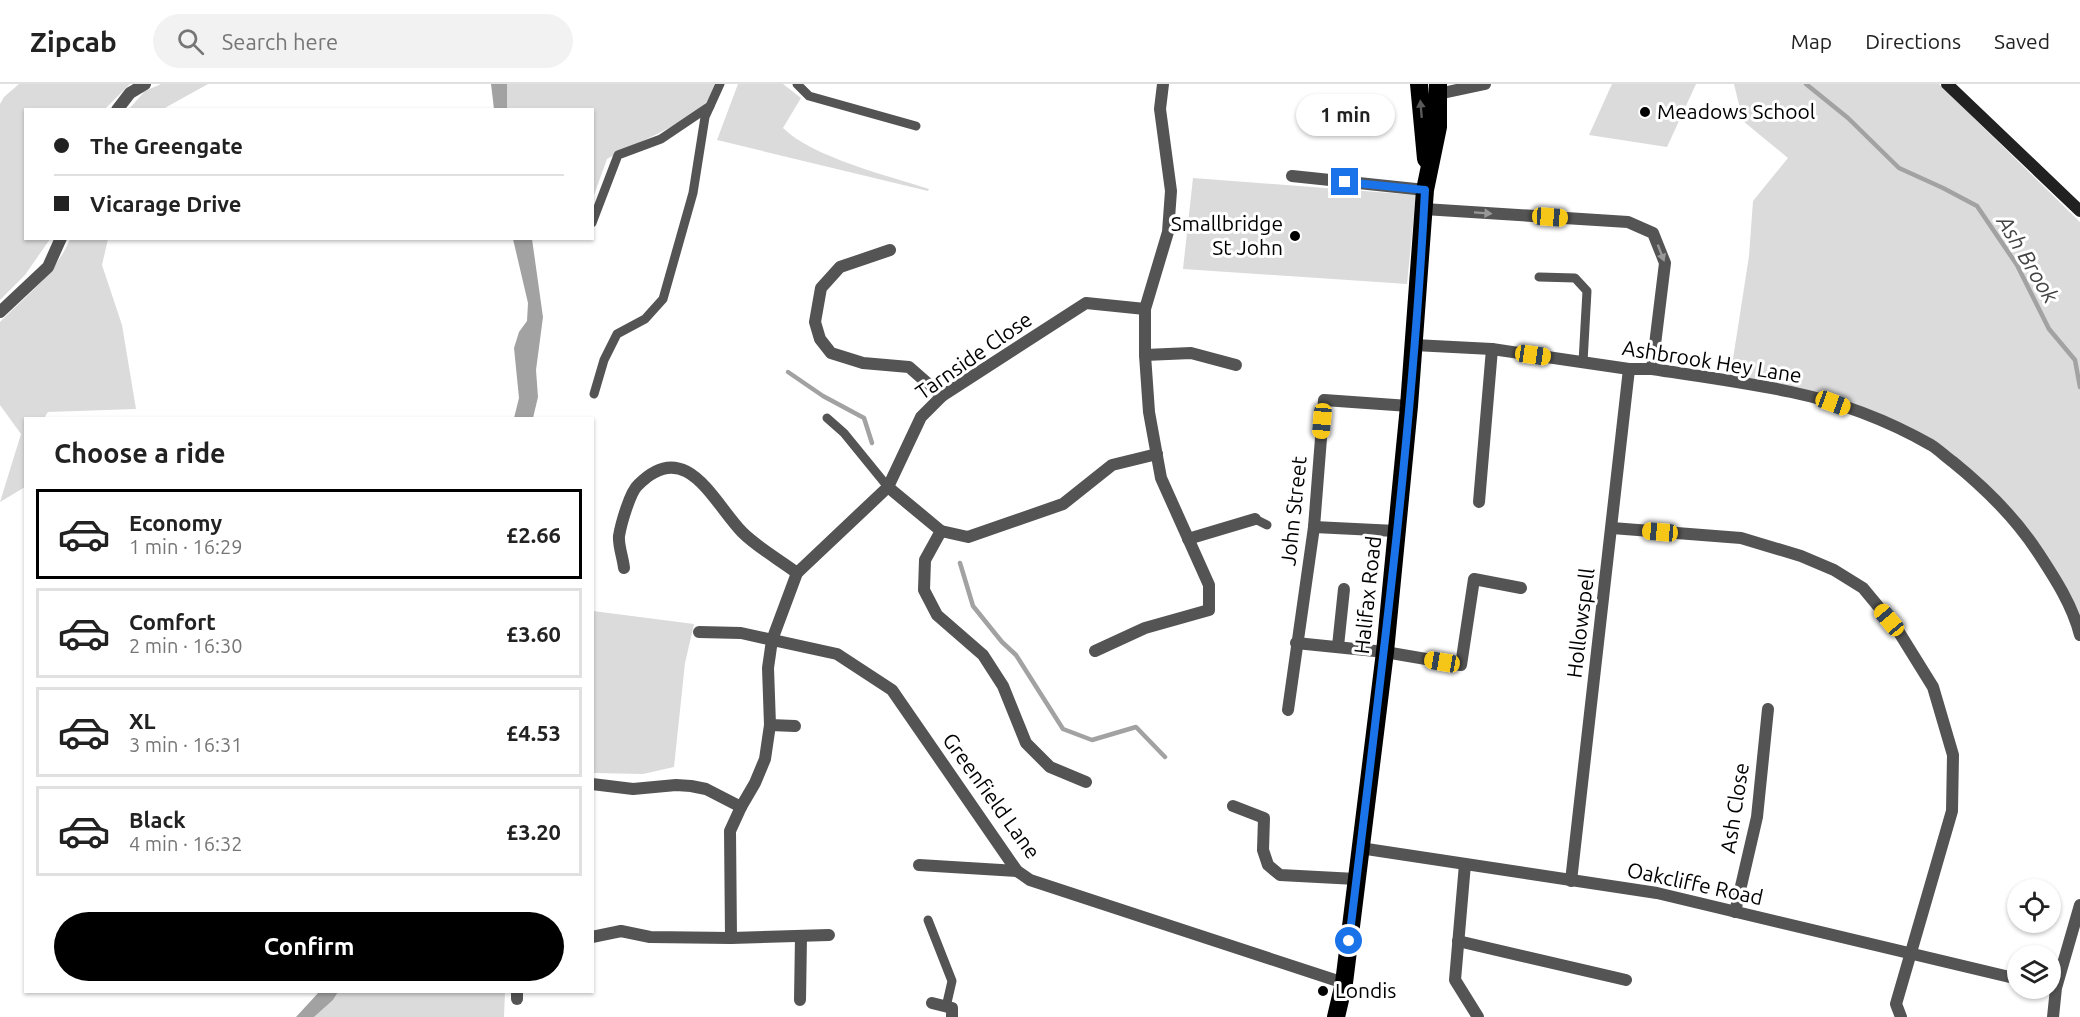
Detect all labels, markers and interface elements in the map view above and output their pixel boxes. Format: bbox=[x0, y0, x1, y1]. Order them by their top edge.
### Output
search box bbox=[153, 14, 573, 68]
icon: search bbox=[174, 25, 207, 58]
text: Zipcab bbox=[30, 26, 117, 57]
text: Search here bbox=[222, 29, 338, 54]
text: Map bbox=[1791, 29, 1832, 53]
text: Directions bbox=[1865, 29, 1961, 53]
text: Saved bbox=[1994, 29, 2050, 53]
callout: 1 min bbox=[1296, 95, 1394, 137]
one-way arrow bbox=[1416, 99, 1426, 118]
place label: Meadows School bbox=[1657, 99, 1815, 123]
text: 1 min bbox=[1320, 103, 1371, 126]
marker: Meadows School bbox=[1638, 105, 1652, 119]
text: The Greengate bbox=[90, 133, 243, 158]
route end bbox=[1331, 168, 1358, 195]
text: Vicarage Drive bbox=[90, 191, 241, 216]
car bbox=[1531, 207, 1569, 227]
one-way arrow bbox=[1473, 208, 1492, 217]
water label: Ash Brook bbox=[1992, 210, 2065, 308]
place label: Smallbridge St John bbox=[1171, 211, 1283, 259]
marker: Smallbridge St John bbox=[1288, 229, 1302, 243]
one-way arrow bbox=[1657, 244, 1667, 262]
street label: Tarnside Close bbox=[911, 306, 1036, 404]
street label: Ashbrook Hey Lane bbox=[1621, 335, 1804, 387]
car bbox=[1514, 344, 1552, 366]
car bbox=[1813, 388, 1853, 418]
car bbox=[1311, 402, 1333, 440]
text: Choose a ride bbox=[54, 438, 226, 468]
street label: John Street bbox=[1275, 455, 1311, 567]
icon: car bbox=[57, 507, 111, 561]
text: Economy bbox=[129, 510, 222, 535]
car bbox=[1641, 521, 1679, 543]
text: £2.66 bbox=[506, 522, 561, 547]
text: 1 min · 16:29 bbox=[129, 535, 243, 558]
street label: Halifax Road bbox=[1349, 535, 1385, 655]
street label: Hollowspell bbox=[1561, 567, 1599, 679]
car bbox=[1871, 600, 1907, 640]
icon: car bbox=[57, 606, 111, 660]
text: Comfort bbox=[129, 609, 216, 634]
text: £3.60 bbox=[506, 621, 561, 646]
text: 2 min · 16:30 bbox=[129, 634, 243, 657]
car bbox=[1423, 650, 1461, 674]
icon: car bbox=[57, 705, 111, 759]
text: XL bbox=[129, 708, 156, 733]
text: £4.53 bbox=[506, 720, 561, 745]
street label: Greenfield Lane bbox=[938, 728, 1045, 863]
text: 3 min · 16:31 bbox=[129, 733, 243, 756]
street label: Ash Close bbox=[1715, 761, 1753, 855]
icon: car bbox=[57, 804, 111, 858]
text: Black bbox=[129, 807, 186, 832]
text: £3.20 bbox=[506, 819, 561, 844]
text: 4 min · 16:32 bbox=[129, 832, 243, 855]
street label: Oakcliffe Road bbox=[1625, 857, 1765, 909]
map controls bbox=[2007, 879, 2061, 999]
button: locate bbox=[2007, 879, 2061, 933]
button: Confirm bbox=[54, 912, 564, 981]
route start bbox=[1335, 927, 1362, 954]
button: layers bbox=[2007, 945, 2061, 999]
place label: Londis bbox=[1335, 978, 1396, 1002]
marker: Londis bbox=[1316, 984, 1330, 998]

